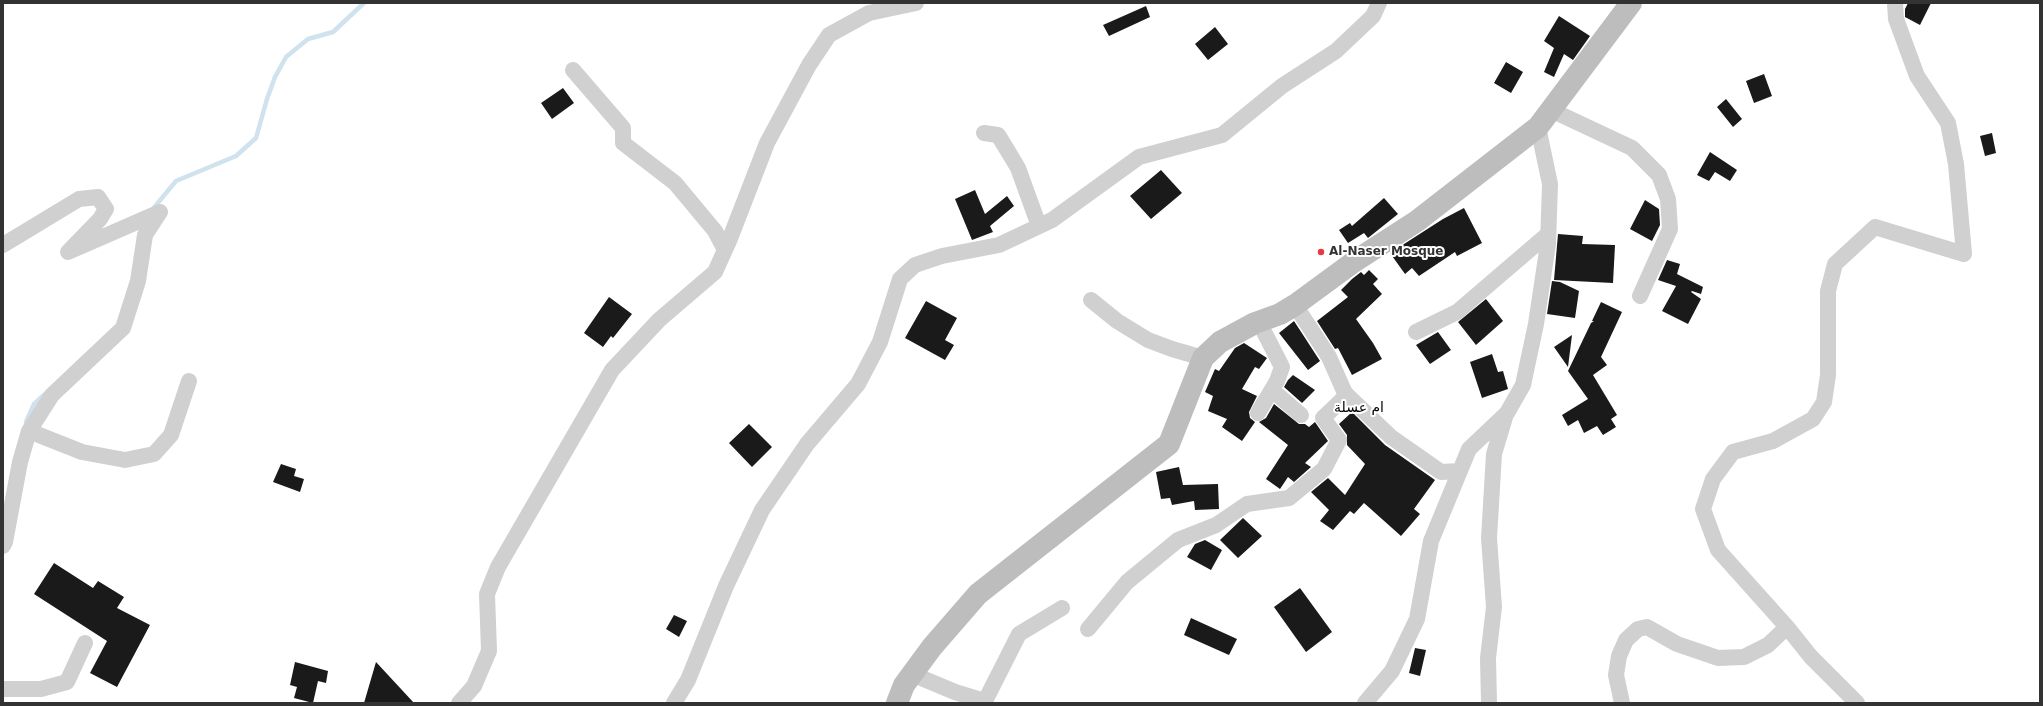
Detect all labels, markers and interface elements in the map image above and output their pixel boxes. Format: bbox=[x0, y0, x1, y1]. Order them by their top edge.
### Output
place label: Al-Naser Mosque bbox=[1329, 245, 1443, 259]
marker: Al-Naser Mosque bbox=[1316, 247, 1326, 257]
district label: ام عسلة bbox=[1334, 400, 1384, 416]

